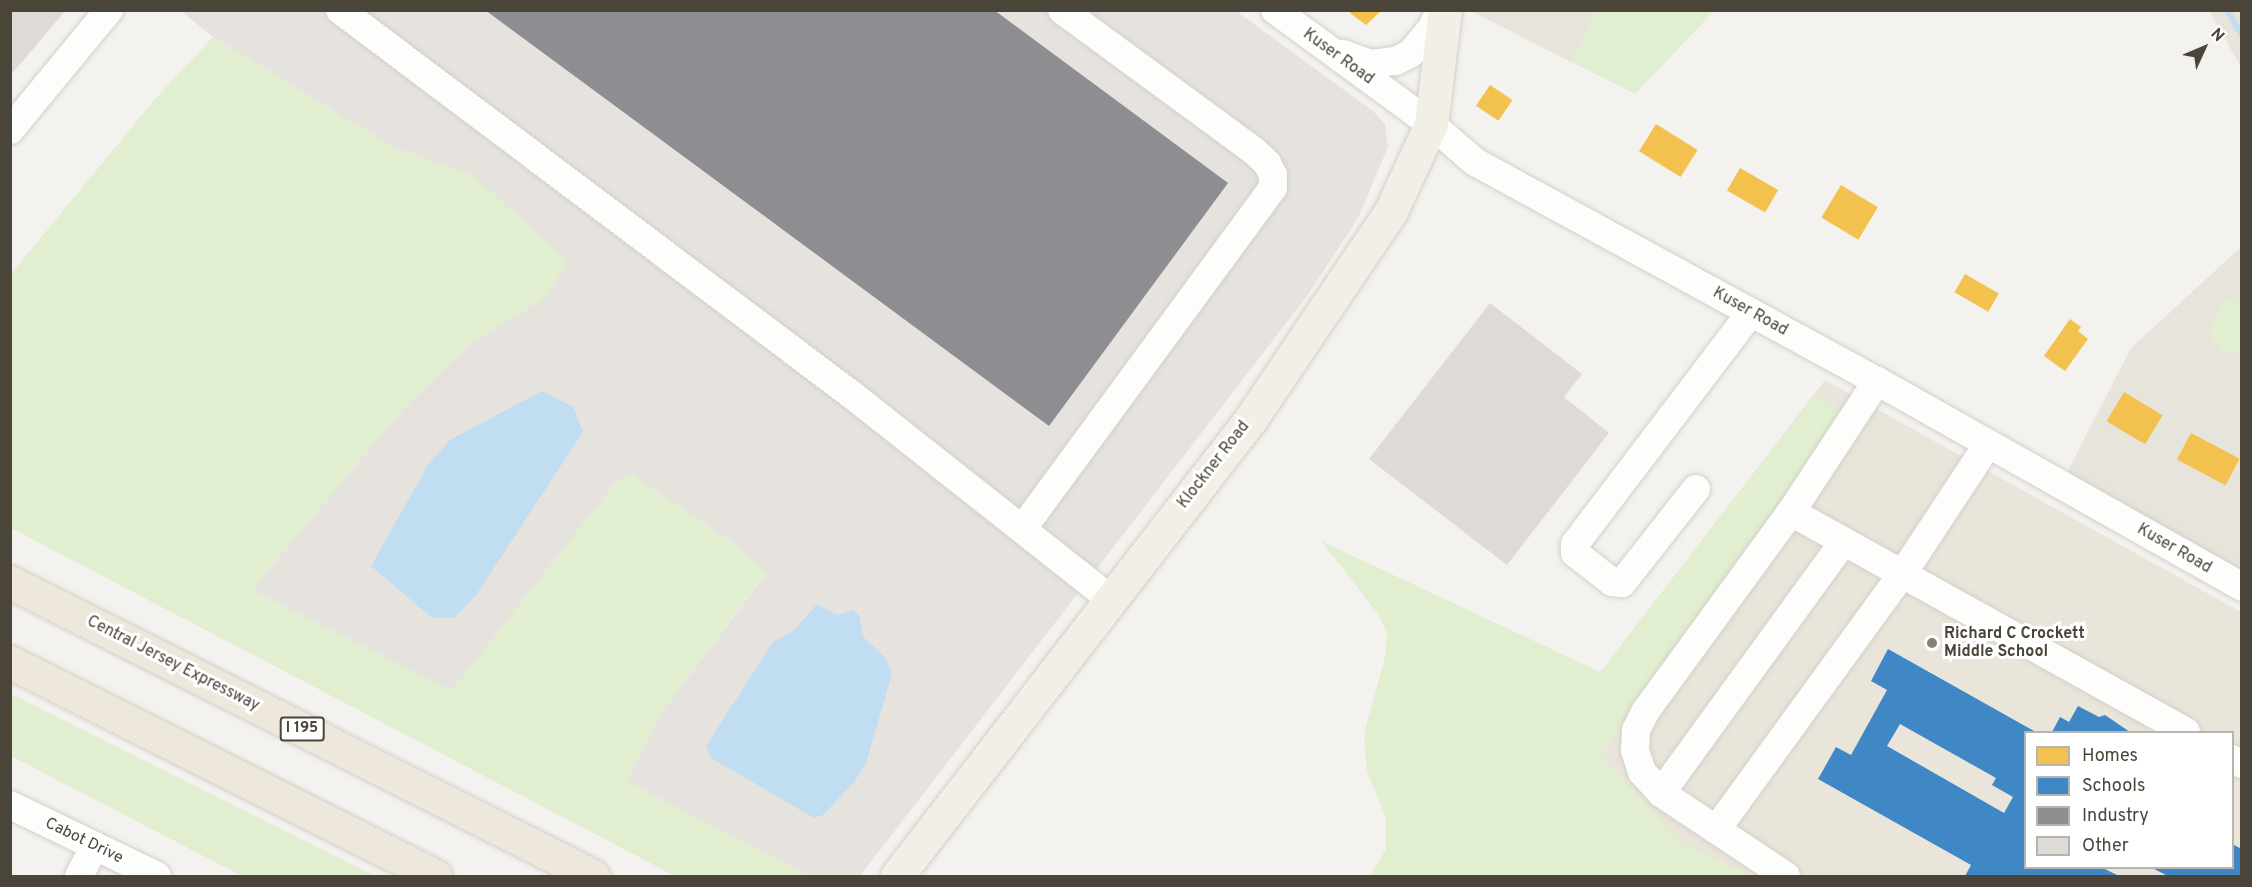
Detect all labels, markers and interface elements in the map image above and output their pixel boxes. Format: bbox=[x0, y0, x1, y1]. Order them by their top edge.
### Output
north arrow bbox=[2174, 18, 2234, 78]
text: N bbox=[2206, 24, 2228, 47]
street label: Kuser Road bbox=[1299, 25, 1377, 89]
street label: Kuser Road bbox=[1709, 284, 1791, 340]
street label: Klockner Road bbox=[1174, 417, 1254, 513]
street label: Kuser Road bbox=[2133, 520, 2215, 578]
street label: Central Jersey Expressway bbox=[83, 612, 263, 716]
place label: Richard C Crockett Middle School bbox=[1944, 624, 2085, 662]
marker: Richard C Crockett Middle School bbox=[1925, 636, 1939, 650]
road number: I 195 bbox=[280, 717, 324, 741]
legend bbox=[2024, 731, 2234, 869]
text: Homes bbox=[2082, 745, 2138, 768]
text: Schools bbox=[2082, 775, 2145, 798]
text: Industry bbox=[2082, 805, 2149, 828]
street label: Cabot Drive bbox=[42, 814, 126, 868]
text: Other bbox=[2082, 835, 2129, 858]

